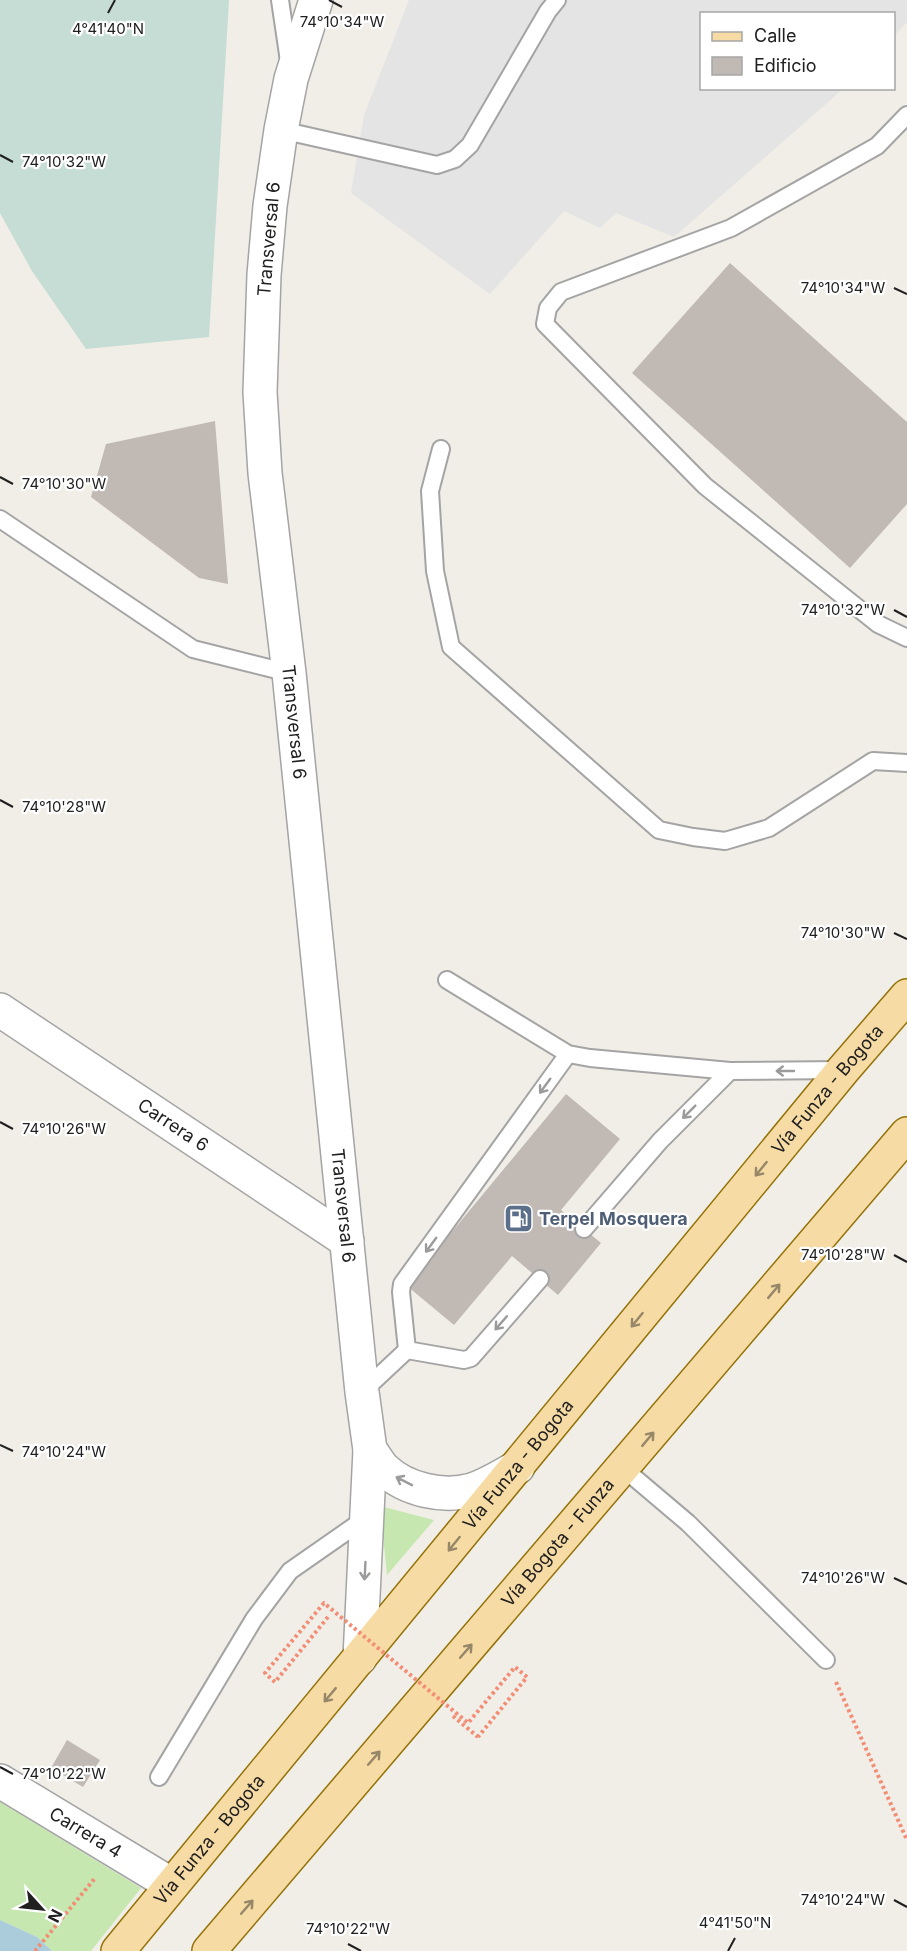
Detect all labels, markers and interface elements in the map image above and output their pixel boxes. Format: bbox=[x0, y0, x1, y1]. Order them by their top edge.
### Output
text: 74°10'34"W bbox=[300, 12, 385, 31]
legend bbox=[700, 12, 895, 90]
text: 4°41'40"N bbox=[72, 19, 144, 38]
text: Calle bbox=[754, 25, 796, 46]
text: Edificio bbox=[754, 55, 817, 76]
text: 74°10'32"W bbox=[22, 152, 106, 171]
street label: Transversal 6 bbox=[253, 181, 284, 297]
text: 74°10'34"W bbox=[801, 278, 886, 297]
text: 74°10'30"W bbox=[22, 474, 106, 493]
text: 74°10'32"W bbox=[801, 600, 885, 619]
street label: Transversal 6 bbox=[278, 664, 311, 780]
text: 74°10'28"W bbox=[22, 797, 106, 816]
text: 74°10'30"W bbox=[801, 923, 885, 942]
street label: Vía Funza - Bogota bbox=[767, 1020, 887, 1158]
one-way arrow bbox=[775, 1065, 795, 1076]
one-way arrow bbox=[538, 1078, 551, 1094]
street label: Carrera 6 bbox=[134, 1094, 213, 1156]
one-way arrow bbox=[681, 1105, 696, 1120]
text: 74°10'26"W bbox=[22, 1119, 106, 1138]
street label: Transversal 6 bbox=[327, 1147, 360, 1264]
one-way arrow bbox=[755, 1161, 768, 1177]
fuel station icon: Terpel Mosquera bbox=[502, 1203, 534, 1235]
place label: Terpel Mosquera bbox=[539, 1208, 688, 1229]
one-way arrow bbox=[424, 1236, 437, 1252]
text: 74°10'28"W bbox=[801, 1245, 885, 1264]
one-way arrow bbox=[767, 1284, 781, 1299]
one-way arrow bbox=[631, 1312, 644, 1328]
one-way arrow bbox=[494, 1315, 508, 1330]
street label: Vía Funza - Bogota bbox=[458, 1395, 578, 1534]
one-way arrow bbox=[641, 1432, 655, 1447]
text: 74°10'24"W bbox=[22, 1442, 106, 1461]
street label: Vía Bogota - Funza bbox=[497, 1474, 618, 1611]
one-way arrow bbox=[395, 1475, 413, 1487]
one-way arrow bbox=[447, 1536, 460, 1552]
one-way arrow bbox=[359, 1561, 370, 1581]
text: 74°10'26"W bbox=[801, 1568, 885, 1587]
one-way arrow bbox=[459, 1644, 473, 1659]
one-way arrow bbox=[323, 1687, 337, 1702]
one-way arrow bbox=[367, 1751, 381, 1766]
text: 74°10'22"W bbox=[22, 1764, 106, 1783]
street label: Vía Funza - Bogota bbox=[149, 1770, 269, 1909]
street label: Carrera 4 bbox=[46, 1802, 126, 1862]
north arrow bbox=[12, 1879, 72, 1939]
text: 74°10'24"W bbox=[801, 1890, 885, 1909]
one-way arrow bbox=[240, 1900, 254, 1915]
text: N bbox=[44, 1906, 67, 1926]
text: 4°41'50"N bbox=[699, 1913, 771, 1932]
text: 74°10'22"W bbox=[306, 1919, 390, 1938]

